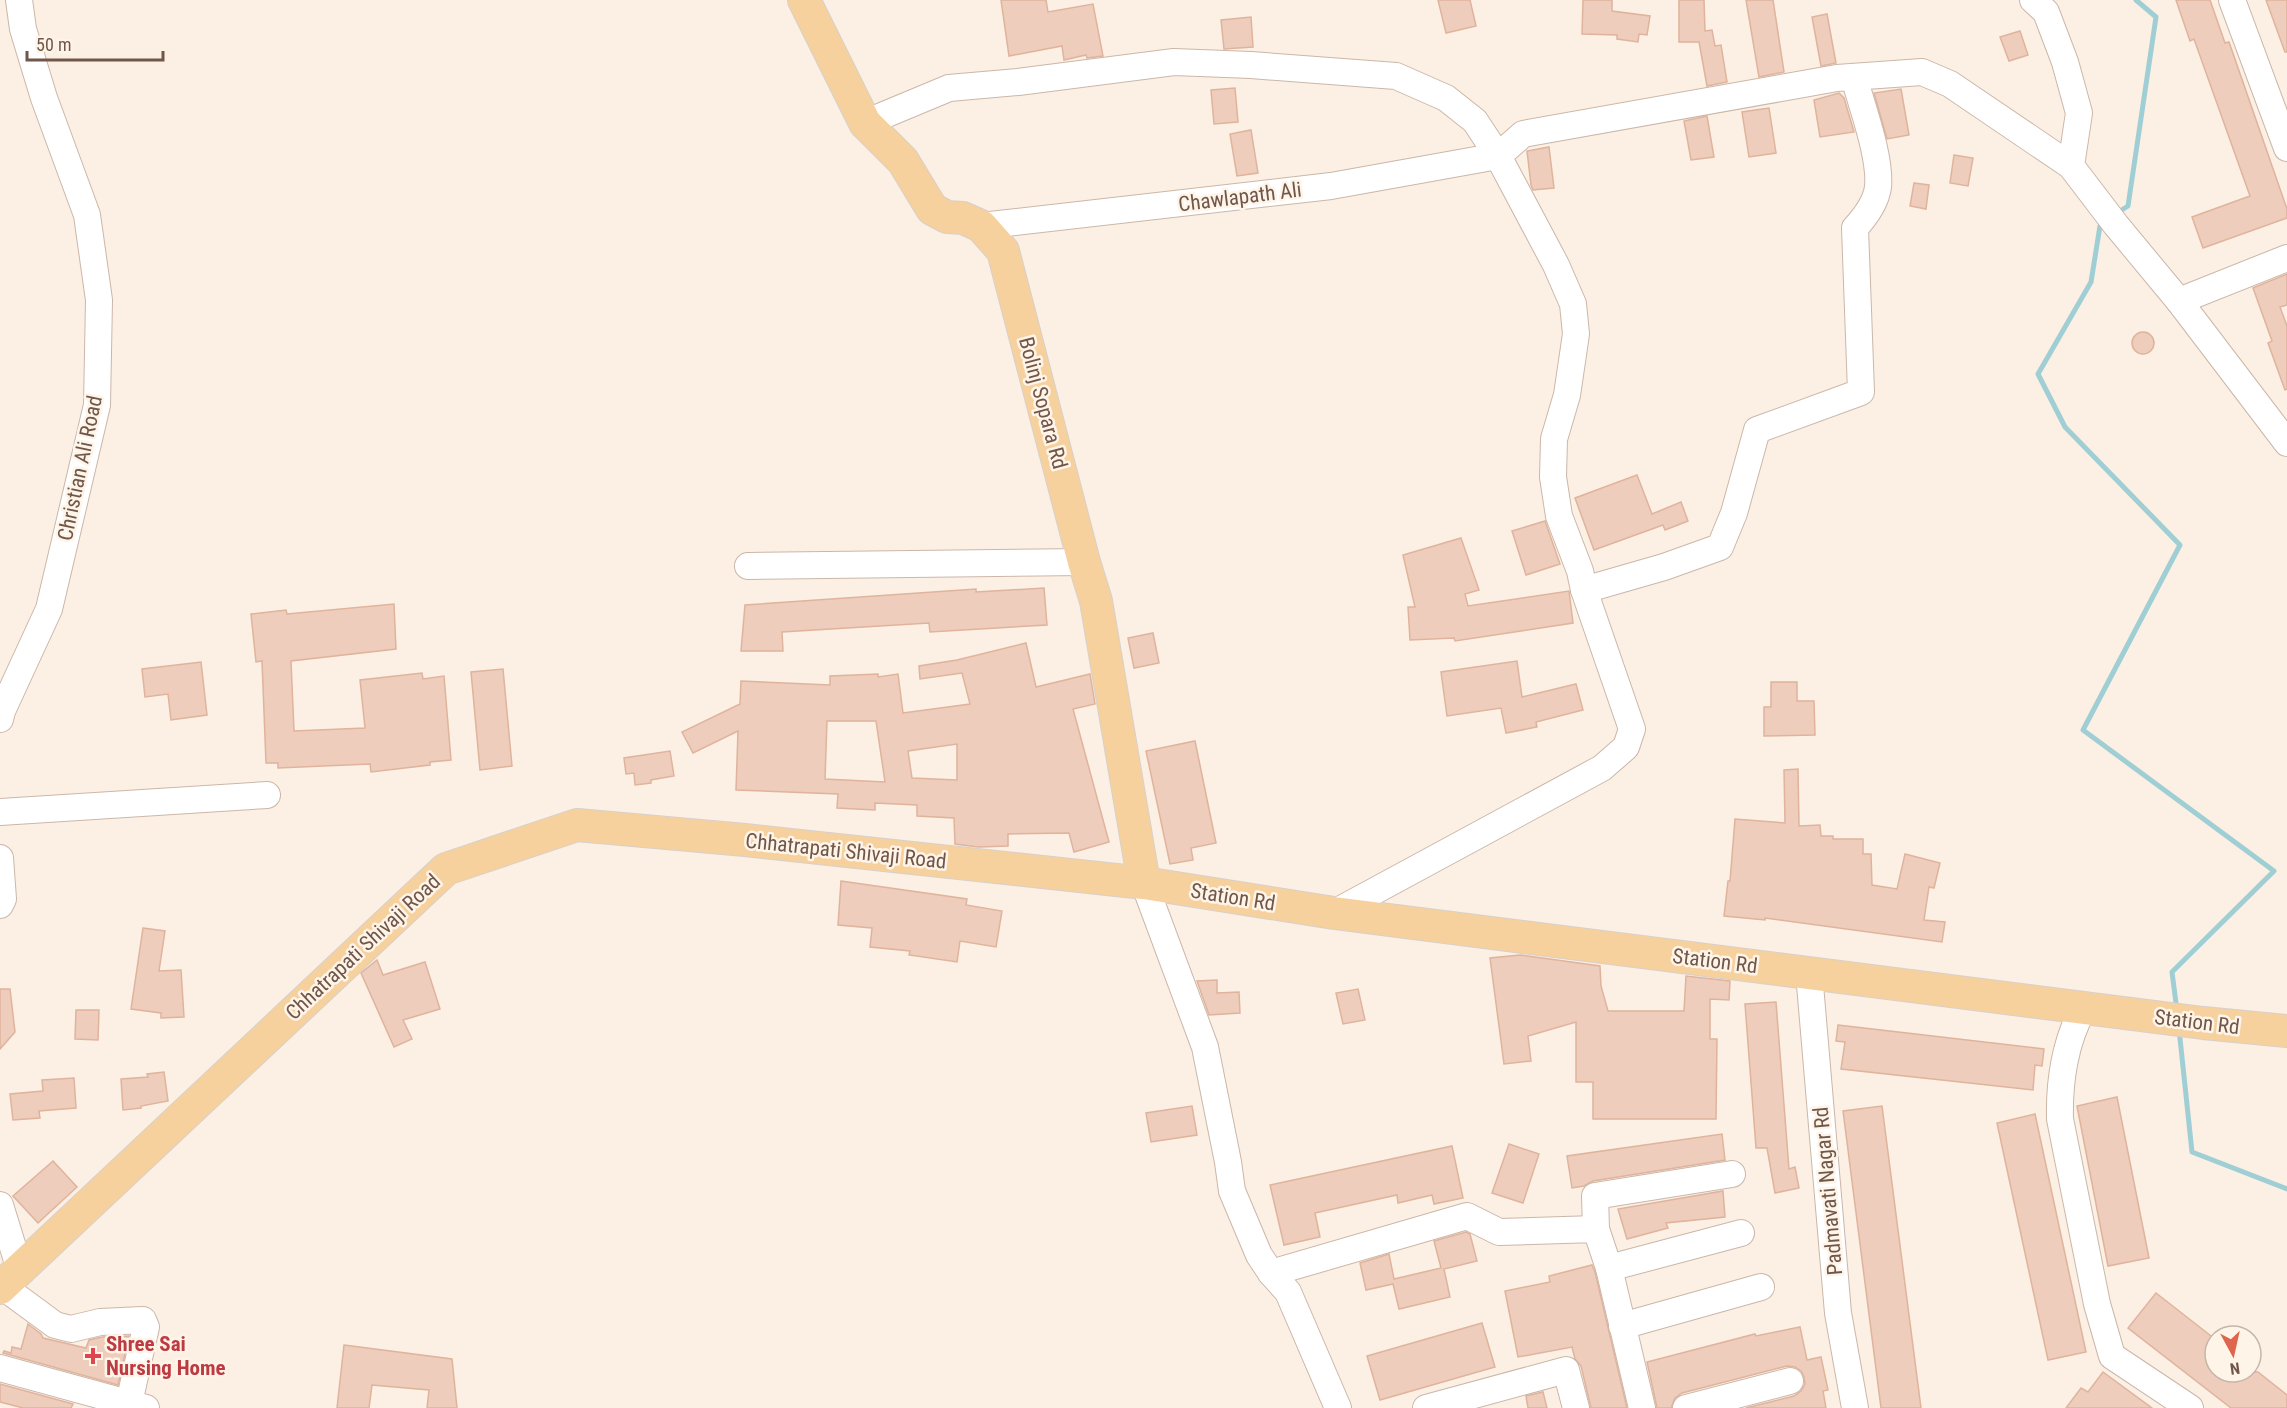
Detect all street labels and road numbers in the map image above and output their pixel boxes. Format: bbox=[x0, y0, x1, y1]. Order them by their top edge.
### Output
street label: Chawlapath Ali bbox=[1177, 178, 1303, 216]
street label: Bolinj Sopara Rd bbox=[1014, 334, 1072, 472]
street label: Christian Ali Road bbox=[53, 393, 107, 543]
street label: Chhatrapati Shivaji Road bbox=[744, 829, 948, 873]
street label: Chhatrapati Shivaji Road bbox=[281, 869, 445, 1025]
street label: Station Rd bbox=[1189, 878, 1277, 916]
street label: Station Rd bbox=[1671, 944, 1759, 978]
street label: Station Rd bbox=[2153, 1005, 2241, 1039]
street label: Padmavati Nagar Rd bbox=[1809, 1106, 1847, 1276]

